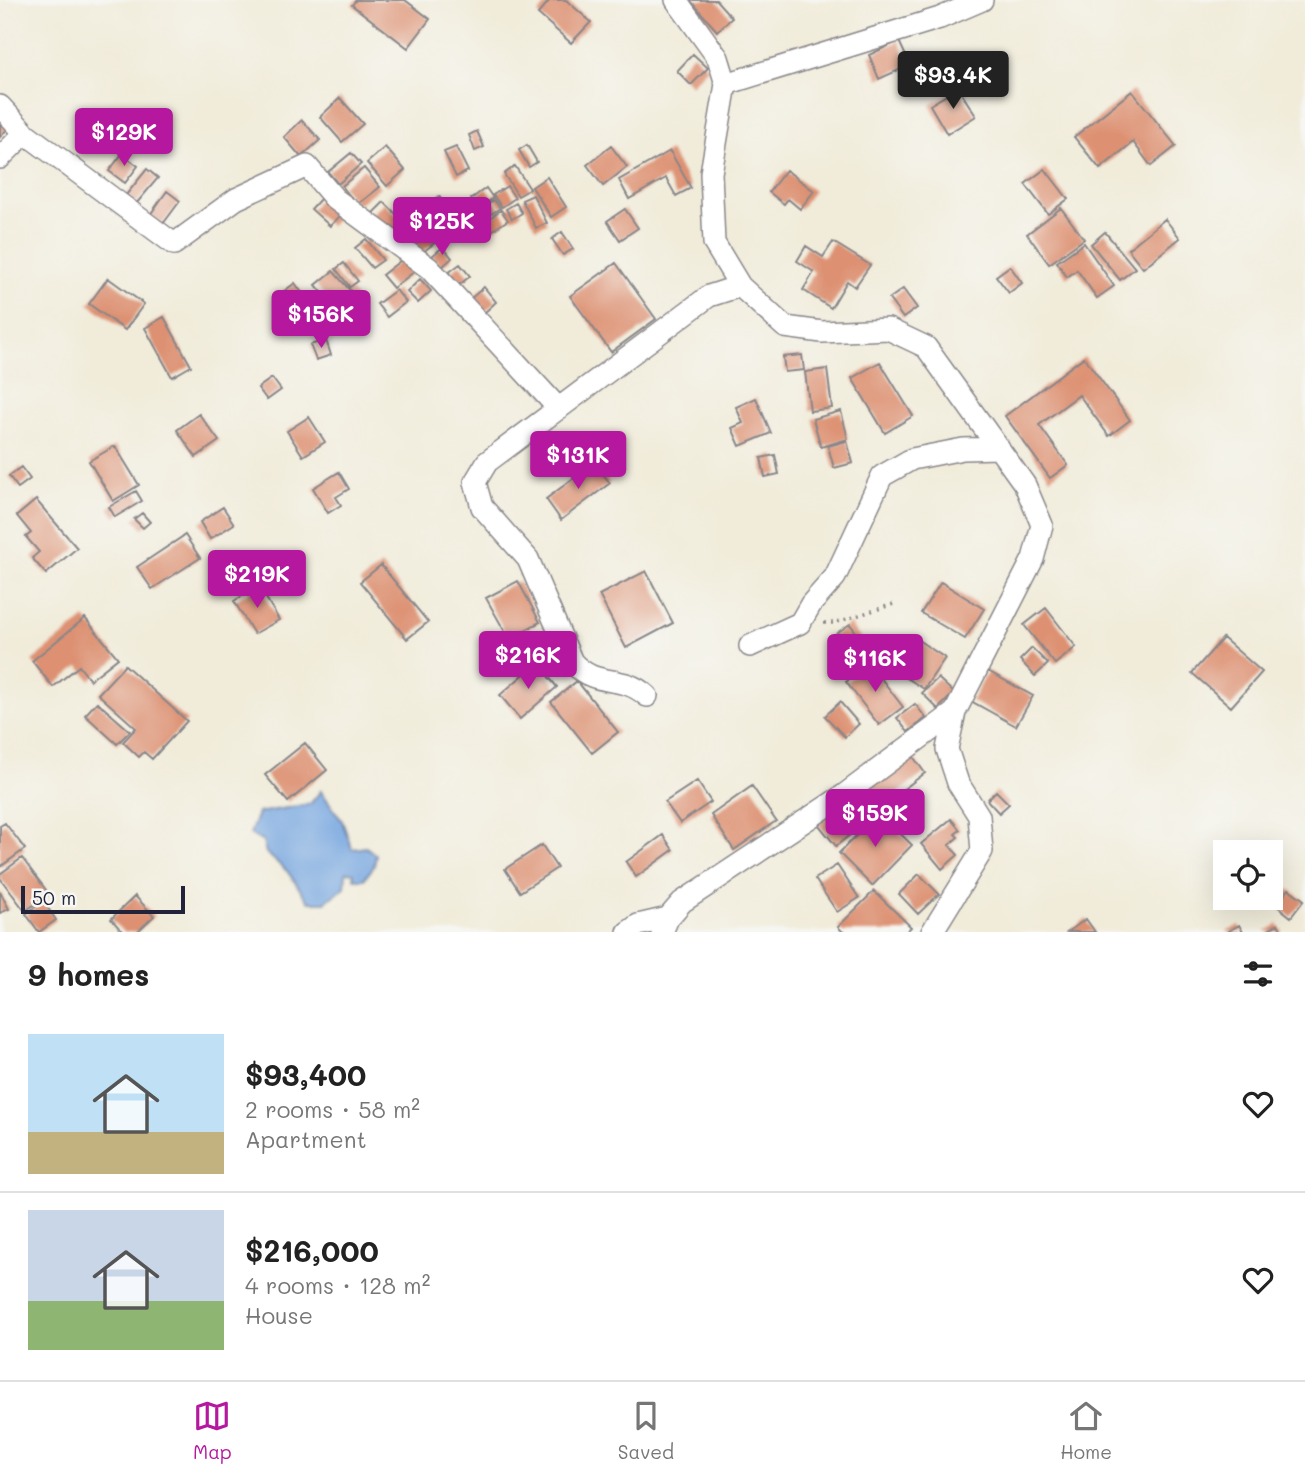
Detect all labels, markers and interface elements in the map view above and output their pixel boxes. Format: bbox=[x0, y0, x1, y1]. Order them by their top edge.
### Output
pin: $93.4K bbox=[896, 52, 1010, 111]
text: $93.4K bbox=[914, 59, 992, 89]
pin: $129K bbox=[75, 108, 173, 168]
text: $129K bbox=[91, 116, 157, 146]
pin: $125K bbox=[393, 198, 491, 257]
text: $125K bbox=[409, 205, 475, 235]
pin: $156K bbox=[272, 290, 370, 350]
text: $156K bbox=[288, 298, 354, 328]
pin: $131K bbox=[529, 432, 627, 491]
text: $131K bbox=[546, 439, 610, 469]
pin: $219K bbox=[208, 550, 306, 610]
text: $219K bbox=[224, 558, 290, 588]
pin: $216K bbox=[479, 632, 577, 691]
pin: $116K bbox=[826, 634, 924, 694]
text: $216K bbox=[495, 639, 561, 669]
text: $116K bbox=[843, 642, 907, 672]
pin: $159K bbox=[826, 790, 924, 849]
text: $159K bbox=[842, 797, 908, 827]
map controls bbox=[1213, 840, 1283, 910]
button: locate bbox=[1213, 840, 1283, 910]
scale bar bbox=[21, 883, 186, 915]
text: 50 m bbox=[32, 885, 76, 910]
text: 9 homes bbox=[28, 954, 149, 994]
icon: filters bbox=[1239, 955, 1277, 993]
text: $93,400 bbox=[245, 1054, 366, 1094]
icon: home bbox=[84, 1062, 168, 1146]
icon: heart bbox=[1239, 1085, 1277, 1123]
text: 2 rooms · 58 m² bbox=[245, 1094, 420, 1124]
text: Apartment bbox=[245, 1124, 367, 1154]
text: $216,000 bbox=[245, 1230, 379, 1270]
icon: home bbox=[84, 1238, 168, 1322]
icon: heart bbox=[1239, 1261, 1277, 1299]
text: 4 rooms · 128 m² bbox=[245, 1270, 430, 1300]
text: House bbox=[245, 1300, 313, 1330]
tab: Map bbox=[193, 1397, 232, 1464]
tab: Saved bbox=[618, 1397, 674, 1464]
tab: Home bbox=[1060, 1397, 1112, 1464]

